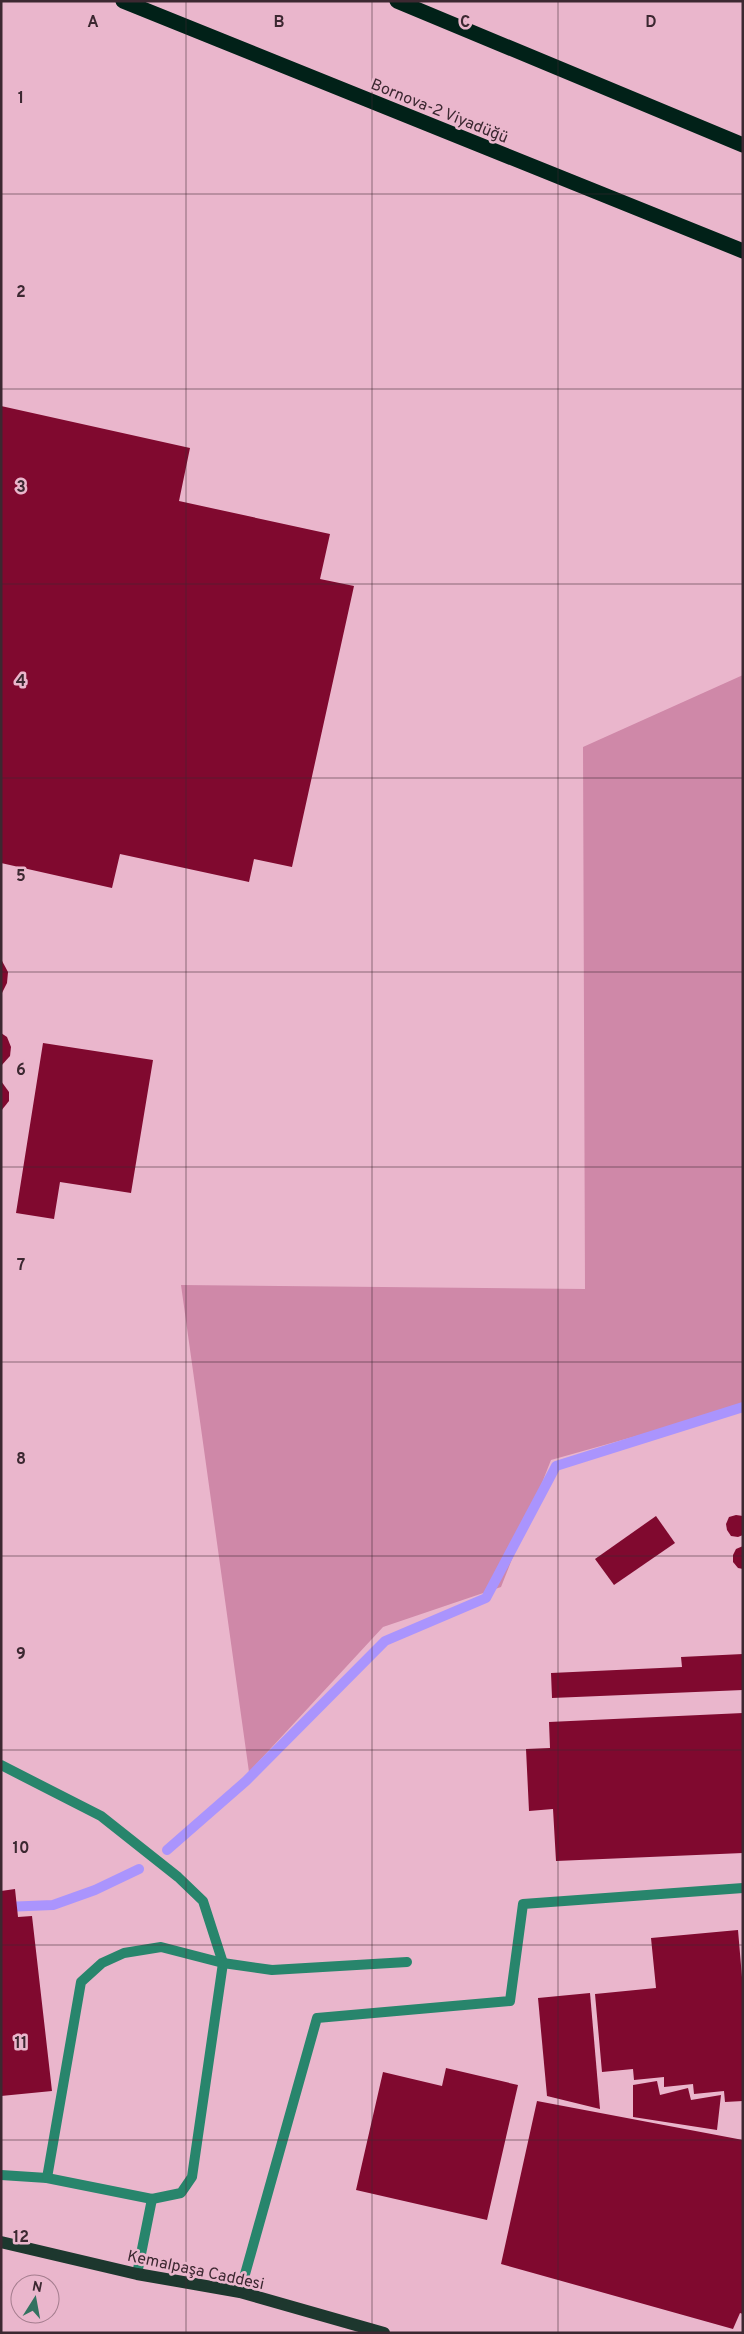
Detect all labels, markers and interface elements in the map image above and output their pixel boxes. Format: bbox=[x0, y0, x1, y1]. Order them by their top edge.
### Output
text: A bbox=[87, 13, 99, 33]
text: B bbox=[273, 13, 285, 33]
text: C bbox=[460, 13, 470, 33]
text: D bbox=[645, 13, 657, 33]
street label: Bornova-2 Viyadüğü bbox=[368, 75, 511, 149]
text: 1 bbox=[18, 89, 24, 109]
text: 2 bbox=[16, 283, 26, 303]
text: 3 bbox=[16, 478, 26, 498]
text: 4 bbox=[16, 672, 26, 692]
text: 5 bbox=[16, 867, 26, 887]
text: 6 bbox=[16, 1061, 26, 1081]
text: 7 bbox=[17, 1256, 25, 1276]
text: 8 bbox=[16, 1450, 26, 1470]
text: 9 bbox=[16, 1645, 26, 1665]
text: 10 bbox=[13, 1839, 29, 1859]
text: 11 bbox=[15, 2034, 27, 2054]
text: 12 bbox=[13, 2228, 29, 2248]
street label: Kemalpaşa Caddesi bbox=[125, 2247, 266, 2295]
north arrow bbox=[10, 2274, 60, 2324]
text: N bbox=[31, 2278, 44, 2297]

